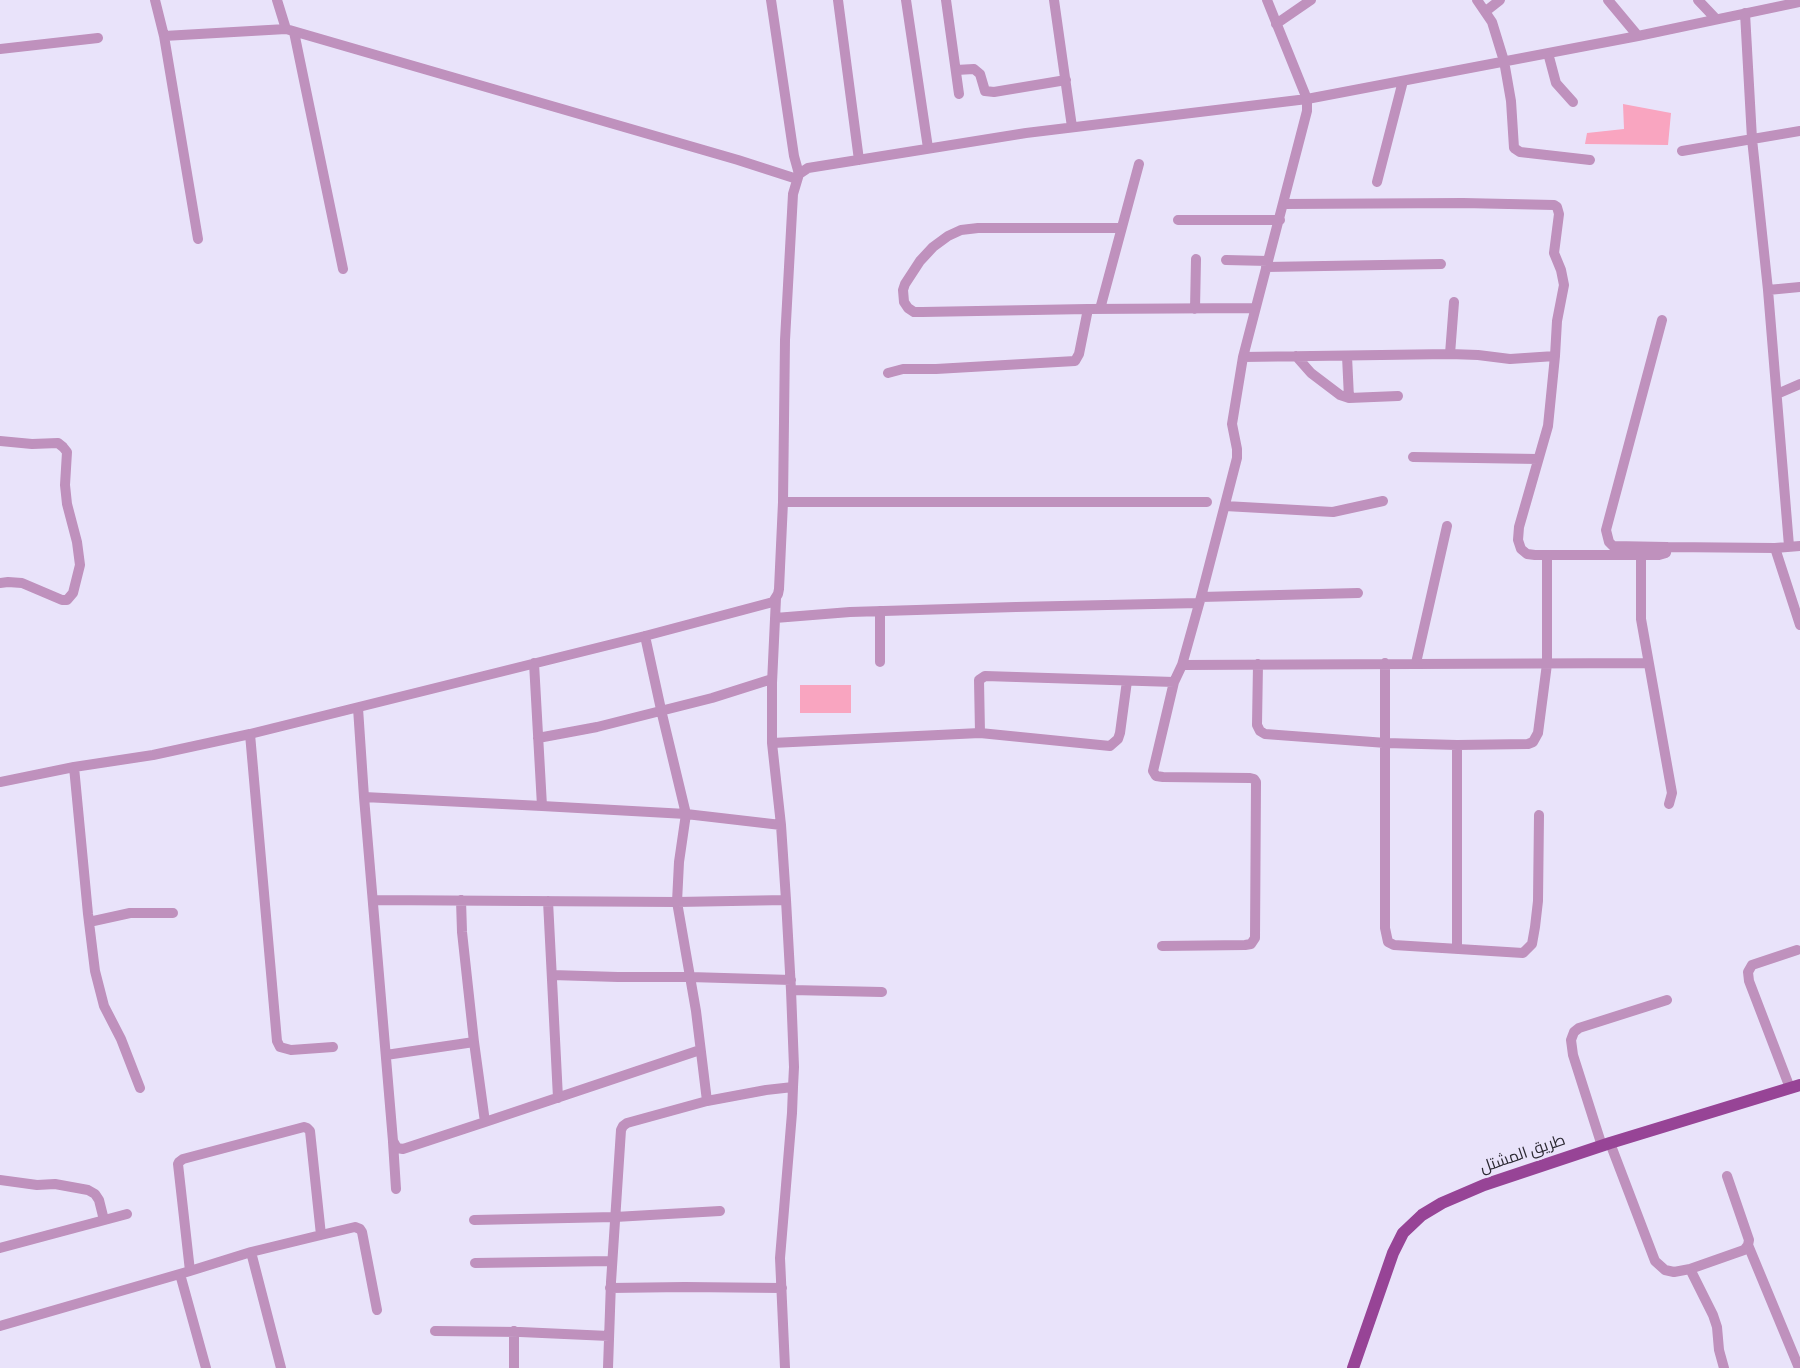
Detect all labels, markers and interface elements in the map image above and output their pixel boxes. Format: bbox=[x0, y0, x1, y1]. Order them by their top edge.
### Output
street label: طريق المشتل bbox=[1478, 1131, 1568, 1179]

